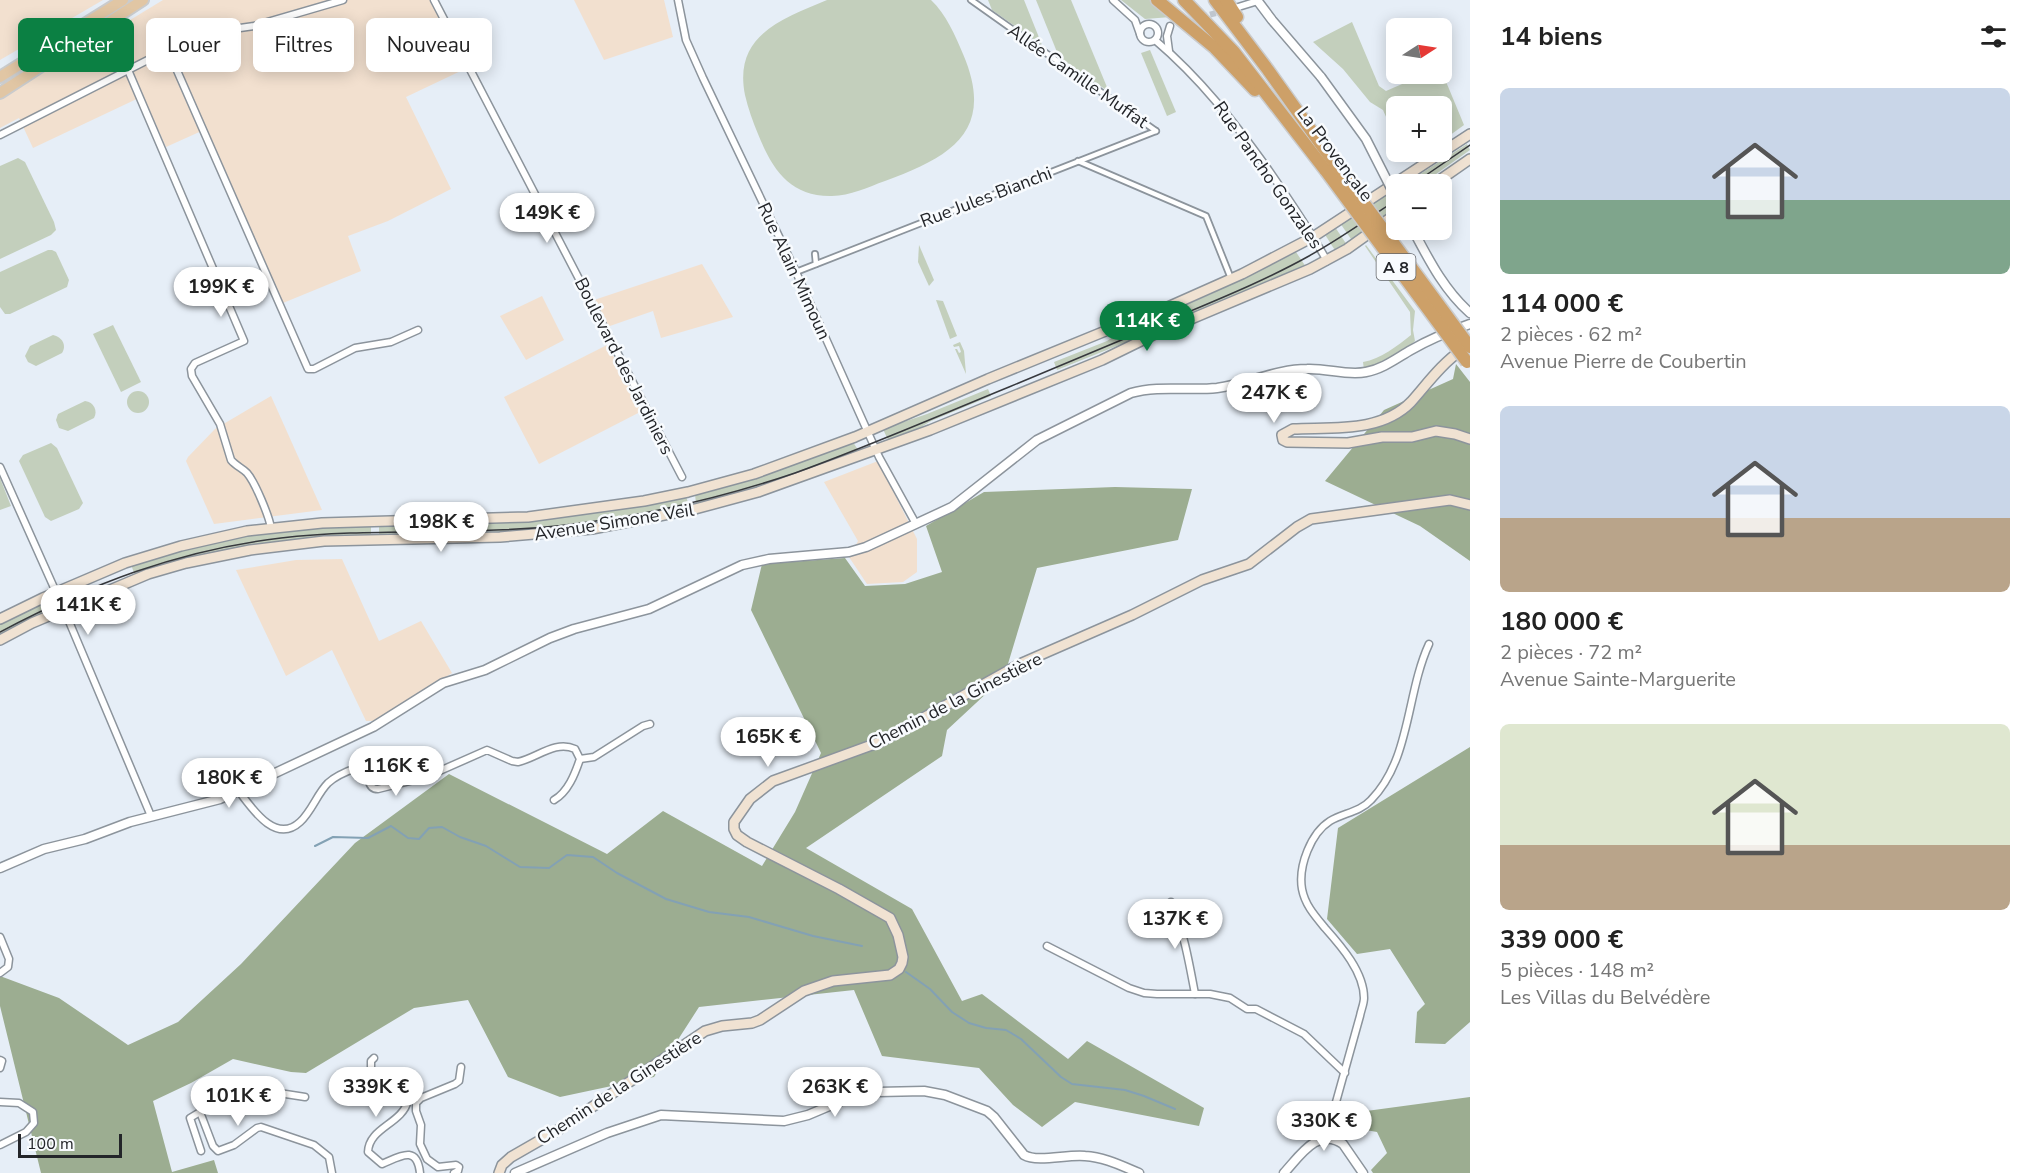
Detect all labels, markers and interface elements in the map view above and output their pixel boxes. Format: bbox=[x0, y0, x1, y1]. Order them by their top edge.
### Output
chip: Acheter bbox=[18, 18, 134, 72]
chip: Louer bbox=[146, 18, 241, 72]
chip: Filtres bbox=[253, 18, 354, 72]
chip: Nouveau bbox=[366, 18, 492, 72]
north arrow bbox=[1386, 18, 1452, 84]
map controls bbox=[1386, 18, 1452, 240]
street label: Allée Camille Muffat bbox=[1003, 19, 1153, 134]
text: 14 biens bbox=[1500, 19, 1602, 54]
icon: filters bbox=[1977, 20, 2010, 53]
button: + bbox=[1386, 96, 1452, 162]
street label: Rue Pancho Gonzales bbox=[1208, 97, 1328, 253]
street label: La Provençale bbox=[1291, 102, 1379, 206]
icon: home bbox=[1701, 127, 1809, 235]
street label: Rue Jules Bianchi bbox=[917, 161, 1055, 233]
button: − bbox=[1386, 174, 1452, 240]
pin: 149K € bbox=[498, 193, 596, 244]
text: 149K € bbox=[514, 199, 580, 226]
street label: Rue Alain Mimoun bbox=[752, 199, 836, 343]
road number: A 8 bbox=[1376, 254, 1416, 280]
pin: 199K € bbox=[172, 267, 270, 318]
text: 199K € bbox=[188, 273, 254, 300]
street label: Boulevard des Jardiniers bbox=[569, 273, 679, 459]
text: 114 000 € bbox=[1500, 286, 1623, 321]
pin: 114K € bbox=[1098, 301, 1196, 352]
text: 114K € bbox=[1114, 307, 1180, 334]
text: 2 pièces · 62 m² bbox=[1500, 321, 1642, 348]
text: Avenue Pierre de Coubertin bbox=[1500, 348, 1747, 375]
pin: 247K € bbox=[1225, 373, 1323, 424]
text: 247K € bbox=[1241, 379, 1307, 406]
icon: home bbox=[1701, 445, 1809, 553]
street label: Avenue Simone Veil bbox=[532, 497, 696, 546]
pin: 198K € bbox=[392, 502, 490, 553]
text: 198K € bbox=[408, 508, 474, 535]
pin: 141K € bbox=[39, 585, 137, 636]
text: 141K € bbox=[55, 591, 121, 618]
text: 180 000 € bbox=[1500, 604, 1623, 639]
text: 2 pièces · 72 m² bbox=[1500, 639, 1642, 666]
street label: Chemin de la Ginestière bbox=[864, 647, 1046, 755]
text: Avenue Sainte-Marguerite bbox=[1500, 666, 1736, 693]
pin: 165K € bbox=[719, 717, 817, 768]
text: 165K € bbox=[735, 723, 801, 750]
pin: 116K € bbox=[347, 746, 445, 797]
text: 116K € bbox=[363, 752, 429, 779]
pin: 180K € bbox=[180, 758, 278, 809]
icon: home bbox=[1701, 763, 1809, 871]
text: 180K € bbox=[196, 764, 262, 791]
pin: 137K € bbox=[1126, 899, 1224, 950]
text: 137K € bbox=[1142, 905, 1208, 932]
text: 339 000 € bbox=[1500, 922, 1623, 957]
text: 5 pièces · 148 m² bbox=[1500, 957, 1654, 984]
text: Les Villas du Belvédère bbox=[1500, 984, 1710, 1011]
street label: Chemin de la Ginestière bbox=[532, 1026, 706, 1150]
pin: 339K € bbox=[327, 1067, 425, 1118]
pin: 263K € bbox=[786, 1067, 884, 1118]
text: 339K € bbox=[343, 1073, 409, 1100]
text: 263K € bbox=[802, 1073, 868, 1100]
pin: 101K € bbox=[189, 1076, 287, 1127]
text: 101K € bbox=[205, 1082, 271, 1109]
pin: 330K € bbox=[1275, 1101, 1373, 1152]
text: 330K € bbox=[1291, 1107, 1357, 1134]
scale bar bbox=[18, 1131, 122, 1158]
text: 100 m bbox=[27, 1133, 74, 1155]

